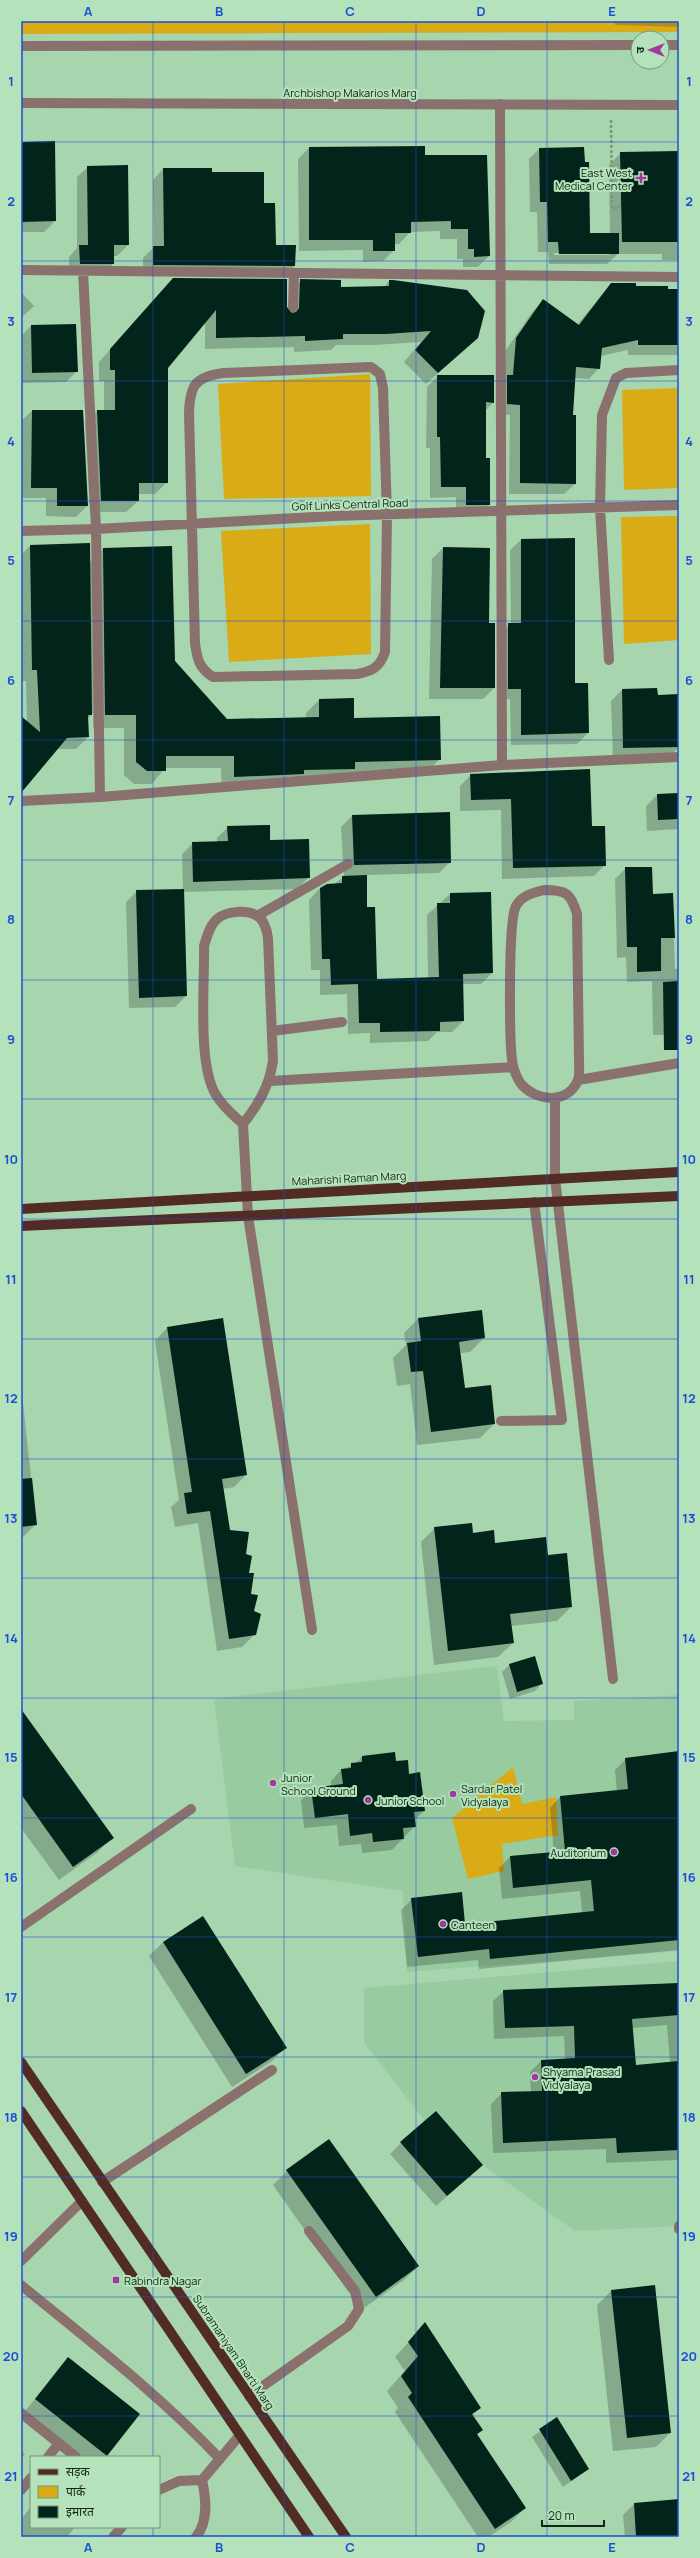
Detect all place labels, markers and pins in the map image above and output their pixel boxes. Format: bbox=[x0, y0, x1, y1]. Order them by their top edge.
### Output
place label: East West Medical Center bbox=[555, 165, 632, 193]
marker: East West Medical Center bbox=[635, 172, 647, 184]
place label: Junior School Ground bbox=[281, 1770, 356, 1798]
marker: Junior School Ground bbox=[268, 1778, 278, 1788]
place label: Sardar Patel Vidyalaya bbox=[461, 1781, 522, 1809]
marker: Sardar Patel Vidyalaya bbox=[448, 1789, 458, 1799]
place label: Junior School bbox=[376, 1793, 444, 1808]
marker: Junior School bbox=[363, 1795, 373, 1805]
place label: Auditorium bbox=[550, 1845, 606, 1860]
marker: Auditorium bbox=[609, 1847, 619, 1857]
place label: Canteen bbox=[451, 1917, 495, 1932]
marker: Canteen bbox=[438, 1919, 448, 1929]
place label: Shyama Prasad Vidyalaya bbox=[543, 2064, 621, 2092]
marker: Shyama Prasad Vidyalaya bbox=[530, 2072, 540, 2082]
place label: Rabindra Nagar bbox=[124, 2273, 201, 2288]
marker: Rabindra Nagar bbox=[111, 2275, 121, 2285]

